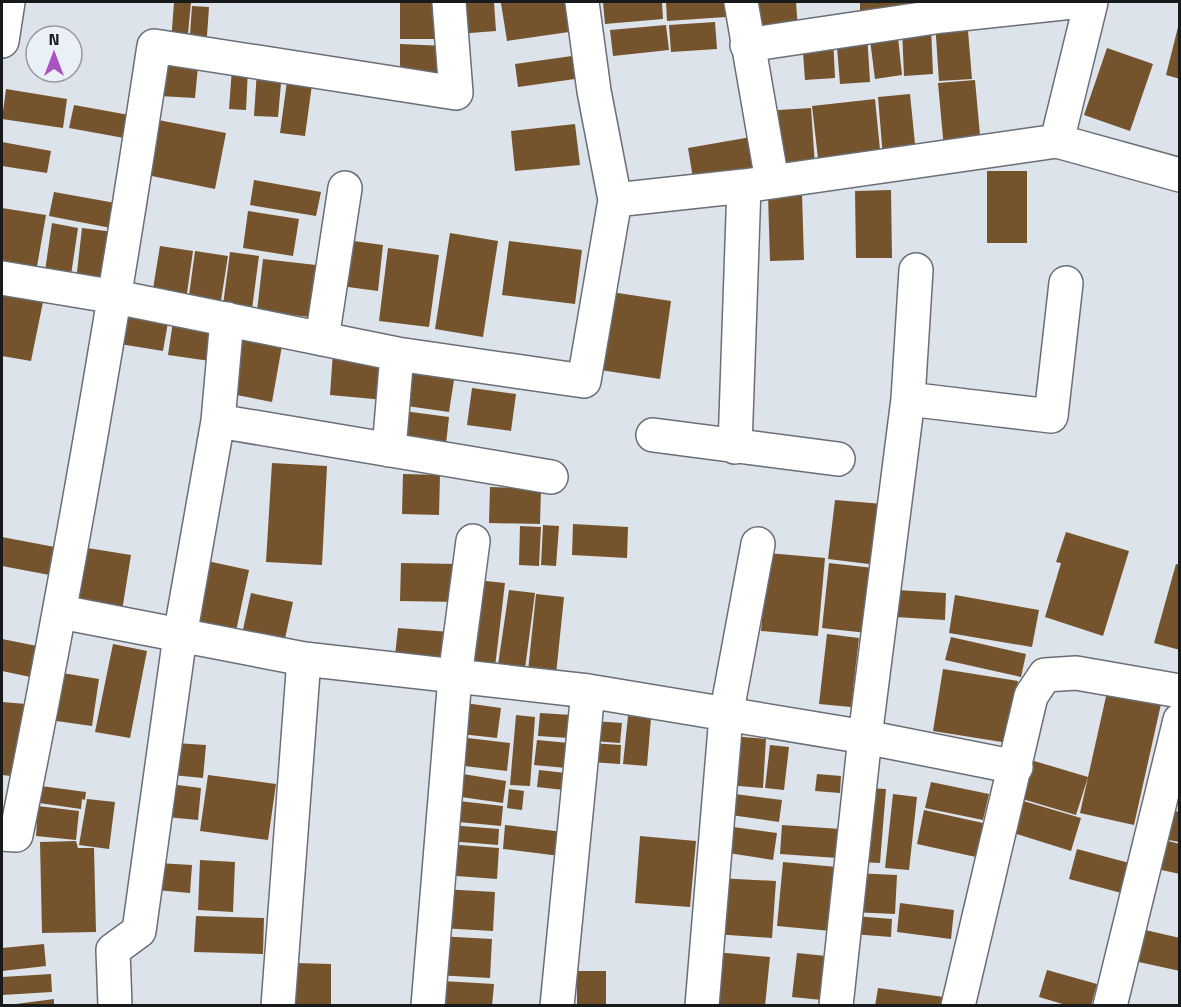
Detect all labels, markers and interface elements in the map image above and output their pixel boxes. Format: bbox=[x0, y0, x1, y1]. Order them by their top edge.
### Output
north arrow bbox=[24, 24, 84, 84]
text: N bbox=[48, 27, 60, 51]

